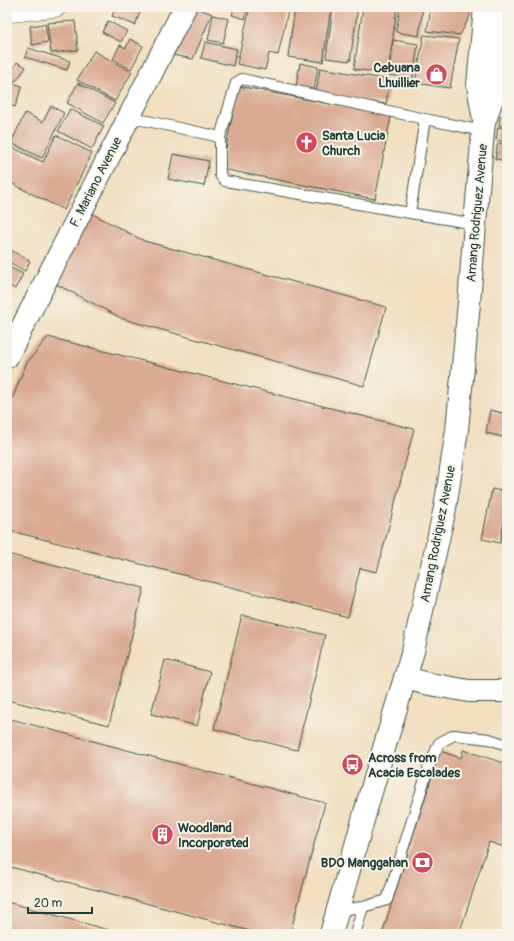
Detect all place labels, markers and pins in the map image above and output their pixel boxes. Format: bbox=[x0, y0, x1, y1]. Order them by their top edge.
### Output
place label: Cebuana Lhuillier bbox=[374, 60, 420, 91]
shop icon: Cebuana Lhuillier bbox=[423, 62, 449, 88]
place label: Santa Lucia Church bbox=[322, 128, 385, 159]
church icon: Santa Lucia Church bbox=[293, 130, 319, 156]
place label: Across from Acacia Escalades bbox=[368, 750, 460, 781]
bus stop icon: Across from Acacia Escalades bbox=[339, 752, 365, 778]
place label: Woodland Incorporated bbox=[178, 820, 249, 851]
building icon: Woodland Incorporated bbox=[149, 822, 175, 848]
bank icon: BDO Manggahan bbox=[410, 850, 436, 876]
place label: BDO Manggahan bbox=[321, 855, 409, 871]

